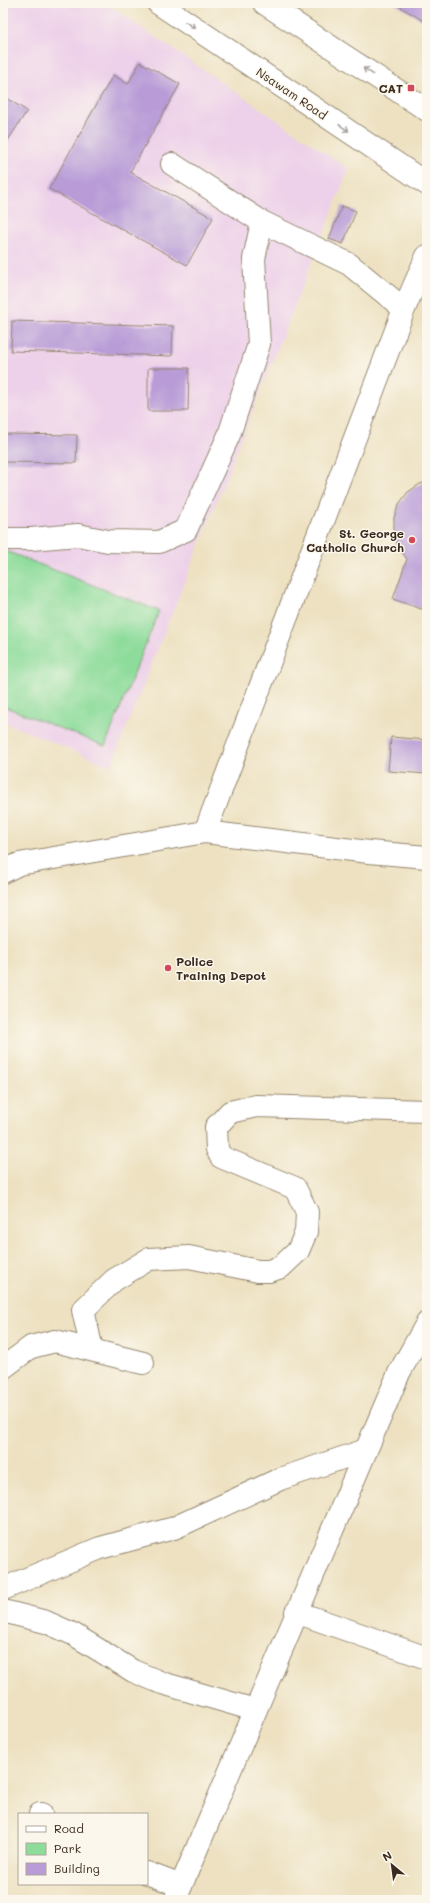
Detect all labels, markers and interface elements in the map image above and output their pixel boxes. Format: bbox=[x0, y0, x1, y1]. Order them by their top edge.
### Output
one-way arrow bbox=[184, 21, 195, 29]
street label: Nsawam Road bbox=[253, 63, 331, 123]
one-way arrow bbox=[363, 67, 374, 75]
place label: CAT bbox=[379, 80, 403, 96]
marker: CAT bbox=[406, 83, 416, 93]
one-way arrow bbox=[339, 124, 350, 133]
place label: St. George Catholic Church bbox=[306, 525, 404, 555]
marker: St. George Catholic Church bbox=[407, 535, 417, 545]
place label: Police Training Depot bbox=[176, 953, 266, 983]
marker: Police Training Depot bbox=[163, 963, 173, 973]
legend bbox=[18, 1813, 148, 1885]
text: Road bbox=[54, 1820, 84, 1836]
text: Park bbox=[54, 1840, 81, 1856]
north arrow bbox=[372, 1845, 412, 1885]
text: N bbox=[380, 1847, 394, 1864]
text: Building bbox=[54, 1860, 100, 1876]

